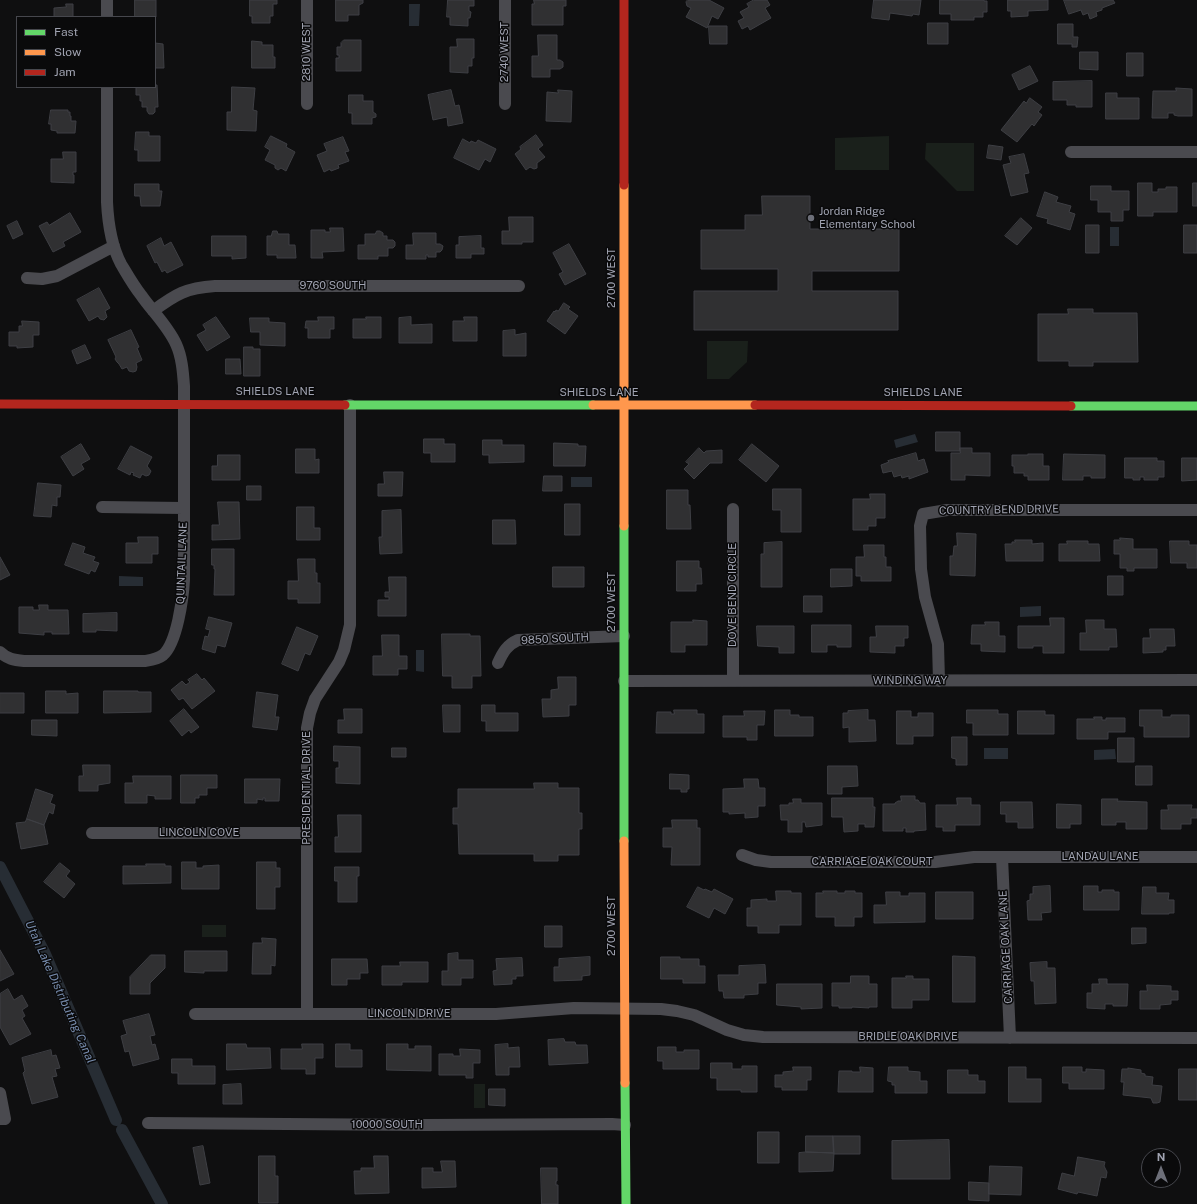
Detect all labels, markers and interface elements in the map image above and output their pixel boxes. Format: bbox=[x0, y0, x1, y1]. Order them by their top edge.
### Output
legend bbox=[16, 16, 156, 88]
street label: 2740 WEST bbox=[498, 22, 512, 82]
street label: 2810 WEST bbox=[300, 23, 314, 81]
text: Fast bbox=[54, 25, 78, 39]
text: Slow bbox=[54, 45, 81, 59]
text: Jam bbox=[54, 65, 76, 79]
place label: Jordan Ridge Elementary School bbox=[819, 205, 916, 231]
marker: Jordan Ridge Elementary School bbox=[806, 213, 816, 223]
street label: 2700 WEST bbox=[605, 248, 619, 308]
street label: 9760 SOUTH bbox=[299, 279, 367, 293]
street label: SHIELDS LANE bbox=[235, 385, 315, 399]
street label: SHIELDS LANE bbox=[559, 386, 639, 400]
street label: SHIELDS LANE bbox=[883, 386, 963, 400]
street label: COUNTRY BEND DRIVE bbox=[939, 502, 1059, 518]
street label: QUINTAIL LANE bbox=[174, 522, 190, 604]
street label: DOVE BEND CIRCLE bbox=[726, 543, 740, 647]
street label: 2700 WEST bbox=[605, 572, 619, 632]
street label: 9850 SOUTH bbox=[521, 631, 589, 647]
street label: WINDING WAY bbox=[873, 674, 947, 688]
street label: PRESIDENTIAL DRIVE bbox=[300, 731, 314, 845]
street label: LINCOLN COVE bbox=[159, 826, 239, 840]
street label: LANDAU LANE bbox=[1061, 850, 1139, 864]
street label: CARRIAGE OAK COURT bbox=[812, 855, 932, 869]
street label: CARRIAGE OAK LANE bbox=[996, 890, 1016, 1004]
street label: 2700 WEST bbox=[605, 896, 619, 956]
water label: Utah Lake Distributing Canal bbox=[22, 918, 98, 1066]
street label: LINCOLN DRIVE bbox=[367, 1007, 451, 1021]
street label: BRIDLE OAK DRIVE bbox=[858, 1030, 958, 1044]
street label: 10000 SOUTH bbox=[351, 1118, 423, 1132]
north arrow bbox=[1141, 1148, 1181, 1188]
text: N bbox=[1157, 1151, 1165, 1163]

